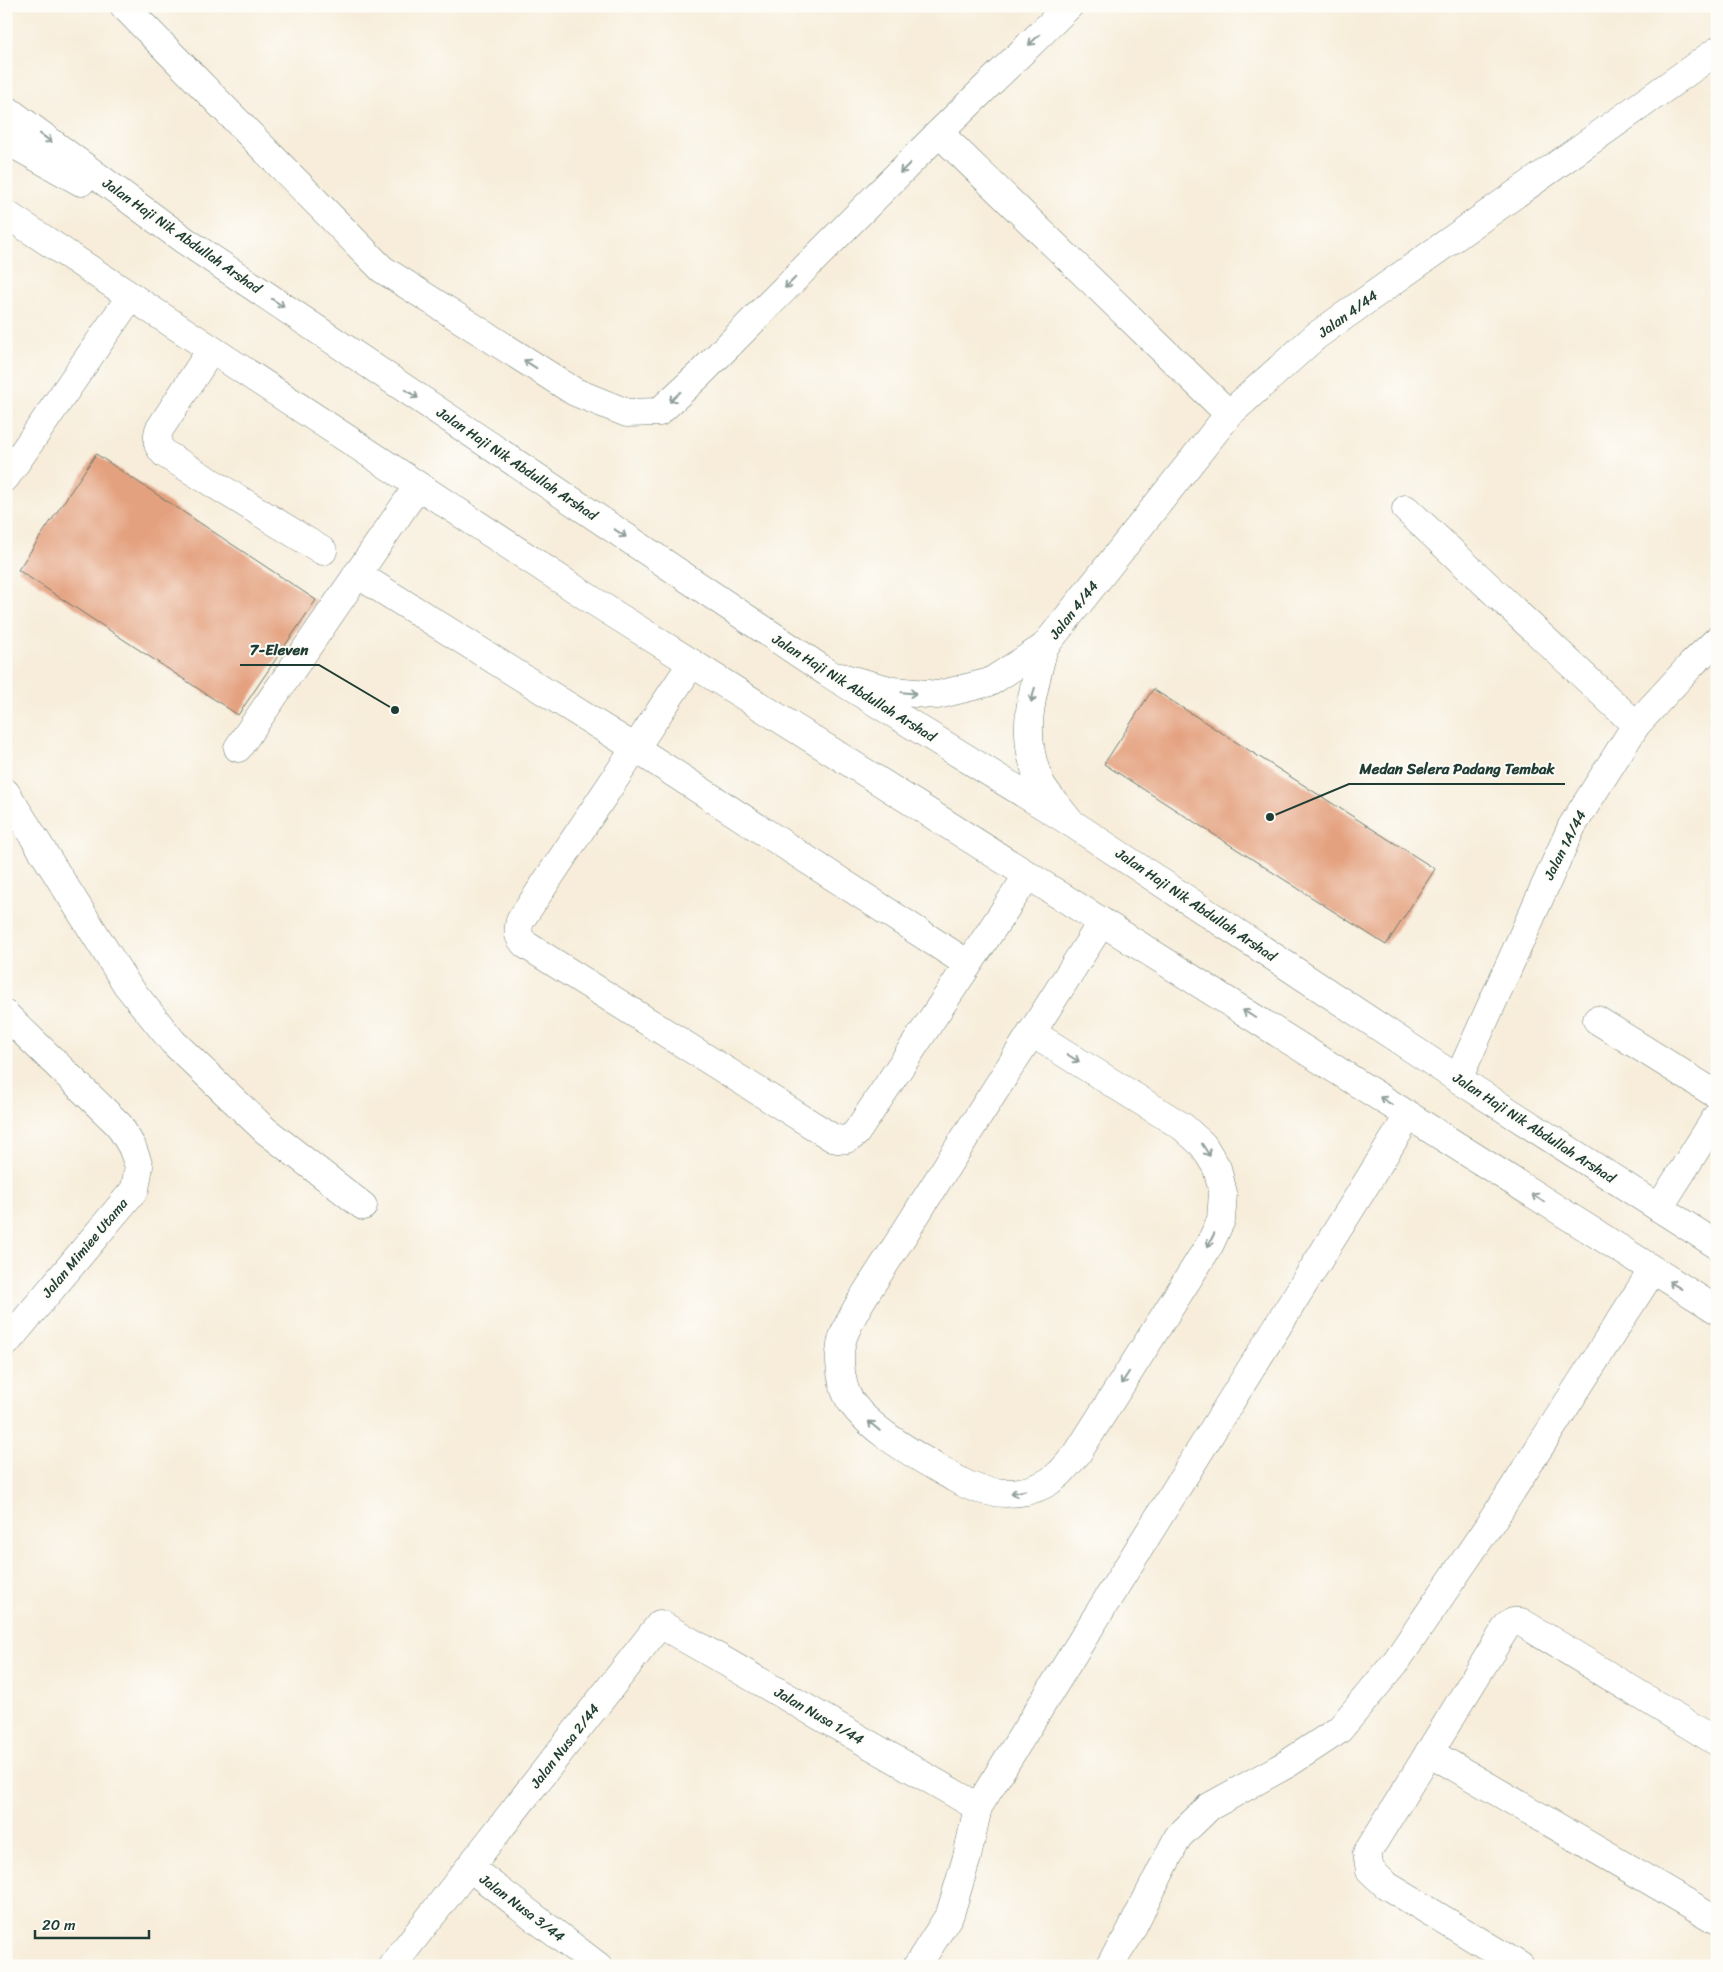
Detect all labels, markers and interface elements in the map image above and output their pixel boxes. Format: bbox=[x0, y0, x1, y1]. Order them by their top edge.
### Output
one-way arrow bbox=[1028, 34, 1040, 47]
one-way arrow bbox=[38, 132, 52, 143]
one-way arrow bbox=[899, 162, 911, 174]
street label: Jalan Haji Nik Abdullah Arshad bbox=[96, 171, 268, 302]
one-way arrow bbox=[784, 277, 797, 289]
street label: Jalan 4/44 bbox=[1312, 283, 1383, 345]
one-way arrow bbox=[270, 298, 284, 308]
one-way arrow bbox=[524, 359, 538, 369]
one-way arrow bbox=[405, 389, 419, 399]
one-way arrow bbox=[668, 391, 681, 403]
street label: Jalan Haji Nik Abdullah Arshad bbox=[431, 400, 604, 528]
one-way arrow bbox=[613, 528, 627, 538]
street label: Jalan 4/44 bbox=[1042, 575, 1105, 646]
street label: Jalan Haji Nik Abdullah Arshad bbox=[766, 627, 942, 750]
callout: 7-Eleven bbox=[240, 635, 319, 665]
text: 7-Eleven bbox=[250, 637, 309, 663]
one-way arrow bbox=[1027, 686, 1037, 702]
one-way arrow bbox=[901, 688, 917, 697]
callout: Medan Selera Padang Tembak bbox=[1349, 754, 1565, 784]
text: Medan Selera Padang Tembak bbox=[1358, 756, 1556, 782]
street label: Jalan 1A/44 bbox=[1536, 805, 1593, 885]
street label: Jalan Haji Nik Abdullah Arshad bbox=[1110, 841, 1283, 969]
one-way arrow bbox=[1242, 1009, 1256, 1019]
one-way arrow bbox=[1066, 1054, 1080, 1064]
street label: Jalan Haji Nik Abdullah Arshad bbox=[1447, 1065, 1622, 1191]
one-way arrow bbox=[1380, 1096, 1394, 1106]
one-way arrow bbox=[1201, 1143, 1211, 1157]
street label: Jalan Mimiee Utama bbox=[35, 1192, 135, 1304]
one-way arrow bbox=[1531, 1193, 1545, 1203]
one-way arrow bbox=[1206, 1232, 1216, 1247]
one-way arrow bbox=[1669, 1280, 1683, 1290]
one-way arrow bbox=[1120, 1370, 1130, 1384]
one-way arrow bbox=[868, 1421, 881, 1432]
one-way arrow bbox=[1010, 1488, 1026, 1497]
street label: Jalan Nusa 1/44 bbox=[769, 1680, 869, 1752]
street label: Jalan Nusa 2/44 bbox=[523, 1698, 606, 1795]
street label: Jalan Nusa 3/44 bbox=[473, 1867, 570, 1949]
scale bar bbox=[35, 1907, 149, 1939]
text: 20 m bbox=[42, 1912, 76, 1938]

